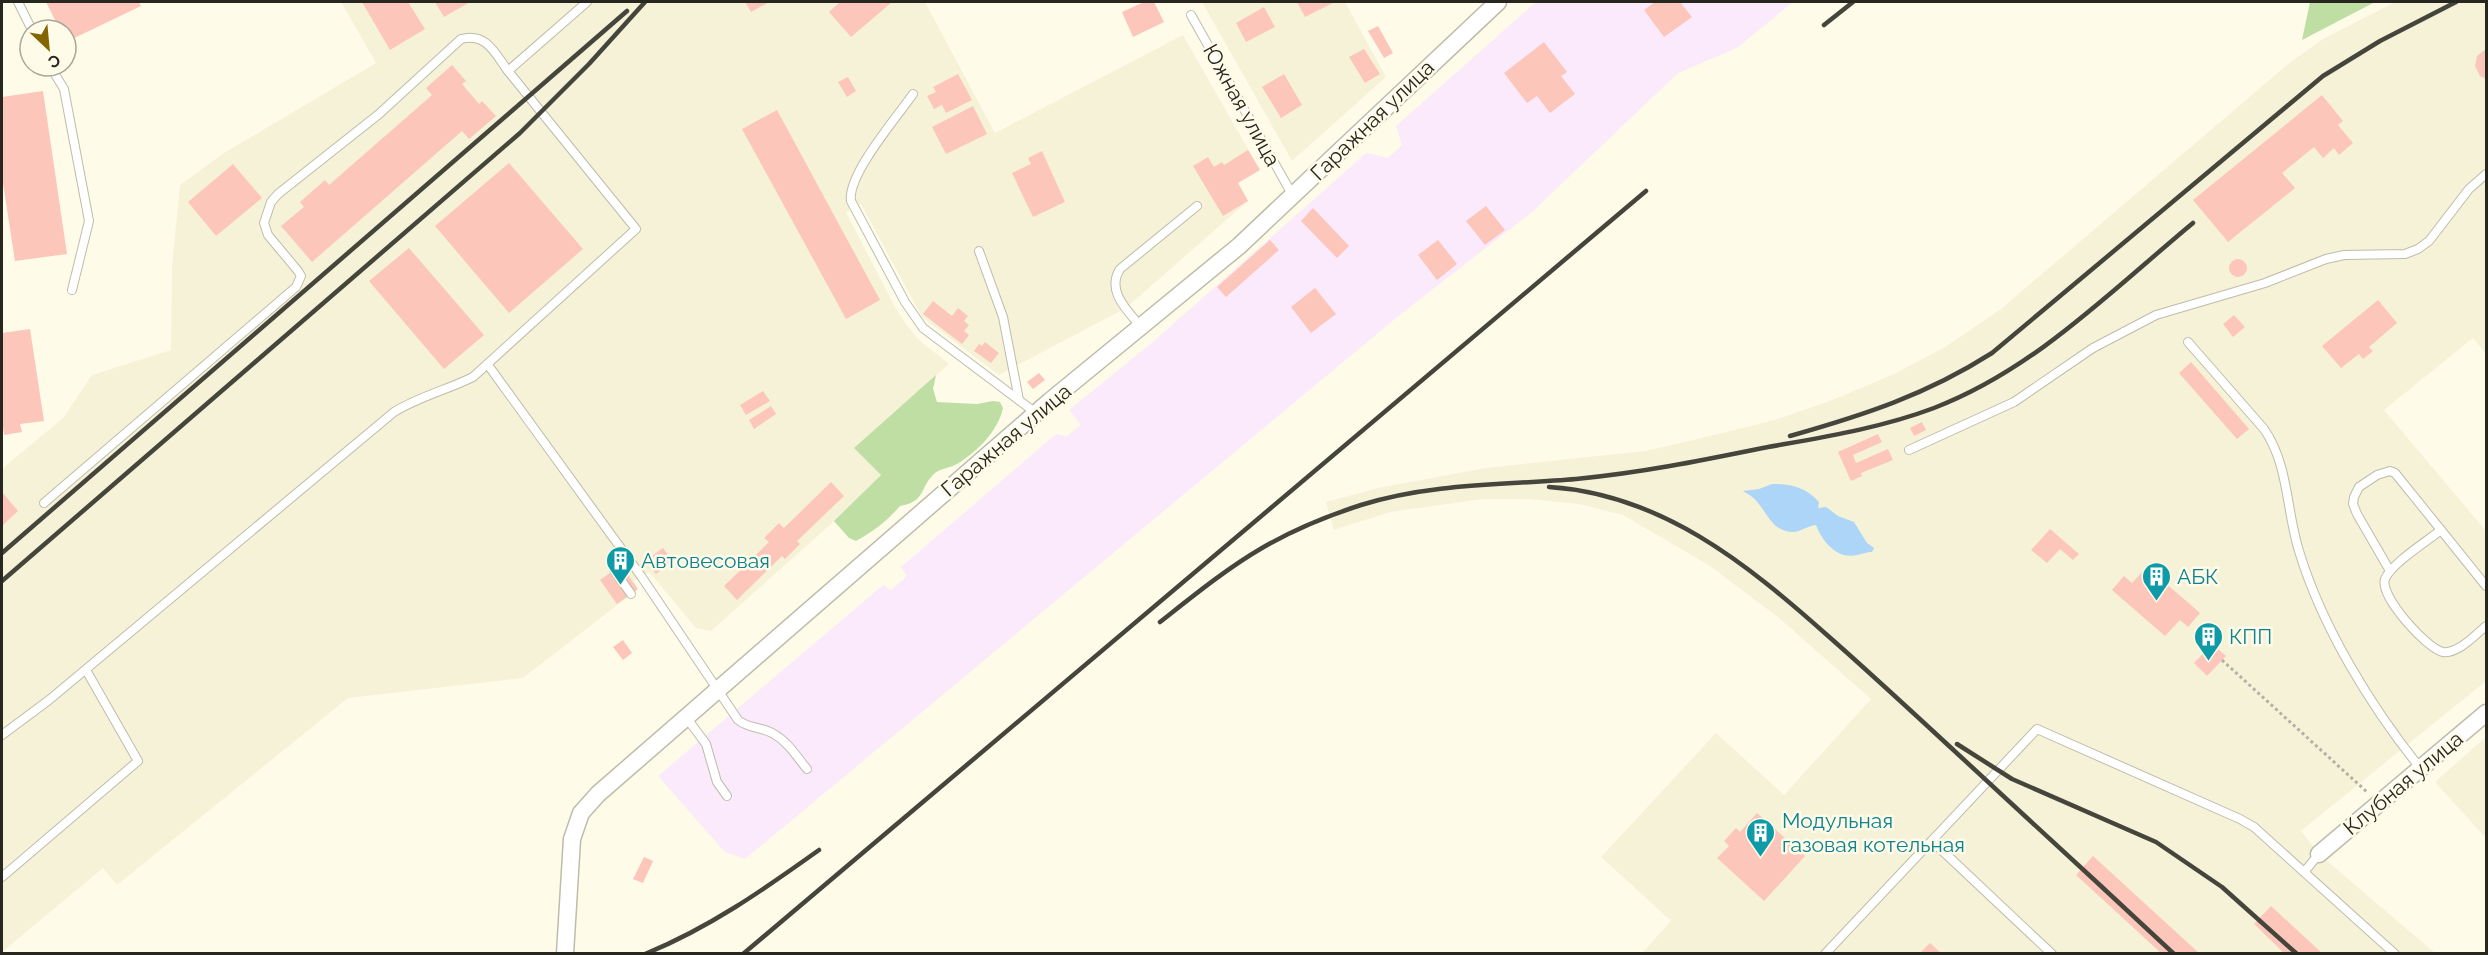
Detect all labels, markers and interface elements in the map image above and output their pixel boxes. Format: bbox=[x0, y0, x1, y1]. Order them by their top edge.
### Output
north arrow bbox=[18, 18, 78, 78]
street label: Южная улица bbox=[1198, 40, 1286, 170]
text: С bbox=[45, 50, 63, 72]
street label: Гаражная улица bbox=[1305, 55, 1439, 185]
street label: Гаражная улица bbox=[936, 378, 1076, 502]
building icon: Автовесовая bbox=[604, 544, 636, 586]
place label: Автовесовая bbox=[641, 548, 770, 573]
building icon: АБК bbox=[2140, 560, 2172, 602]
place label: АБК bbox=[2177, 564, 2218, 589]
building icon: КПП bbox=[2192, 620, 2224, 662]
place label: КПП bbox=[2229, 624, 2272, 649]
street label: Клубная улица bbox=[2338, 726, 2468, 840]
place label: Модульная газовая котельная bbox=[1782, 808, 1965, 857]
building icon: Модульная газовая котельная bbox=[1745, 816, 1777, 858]

